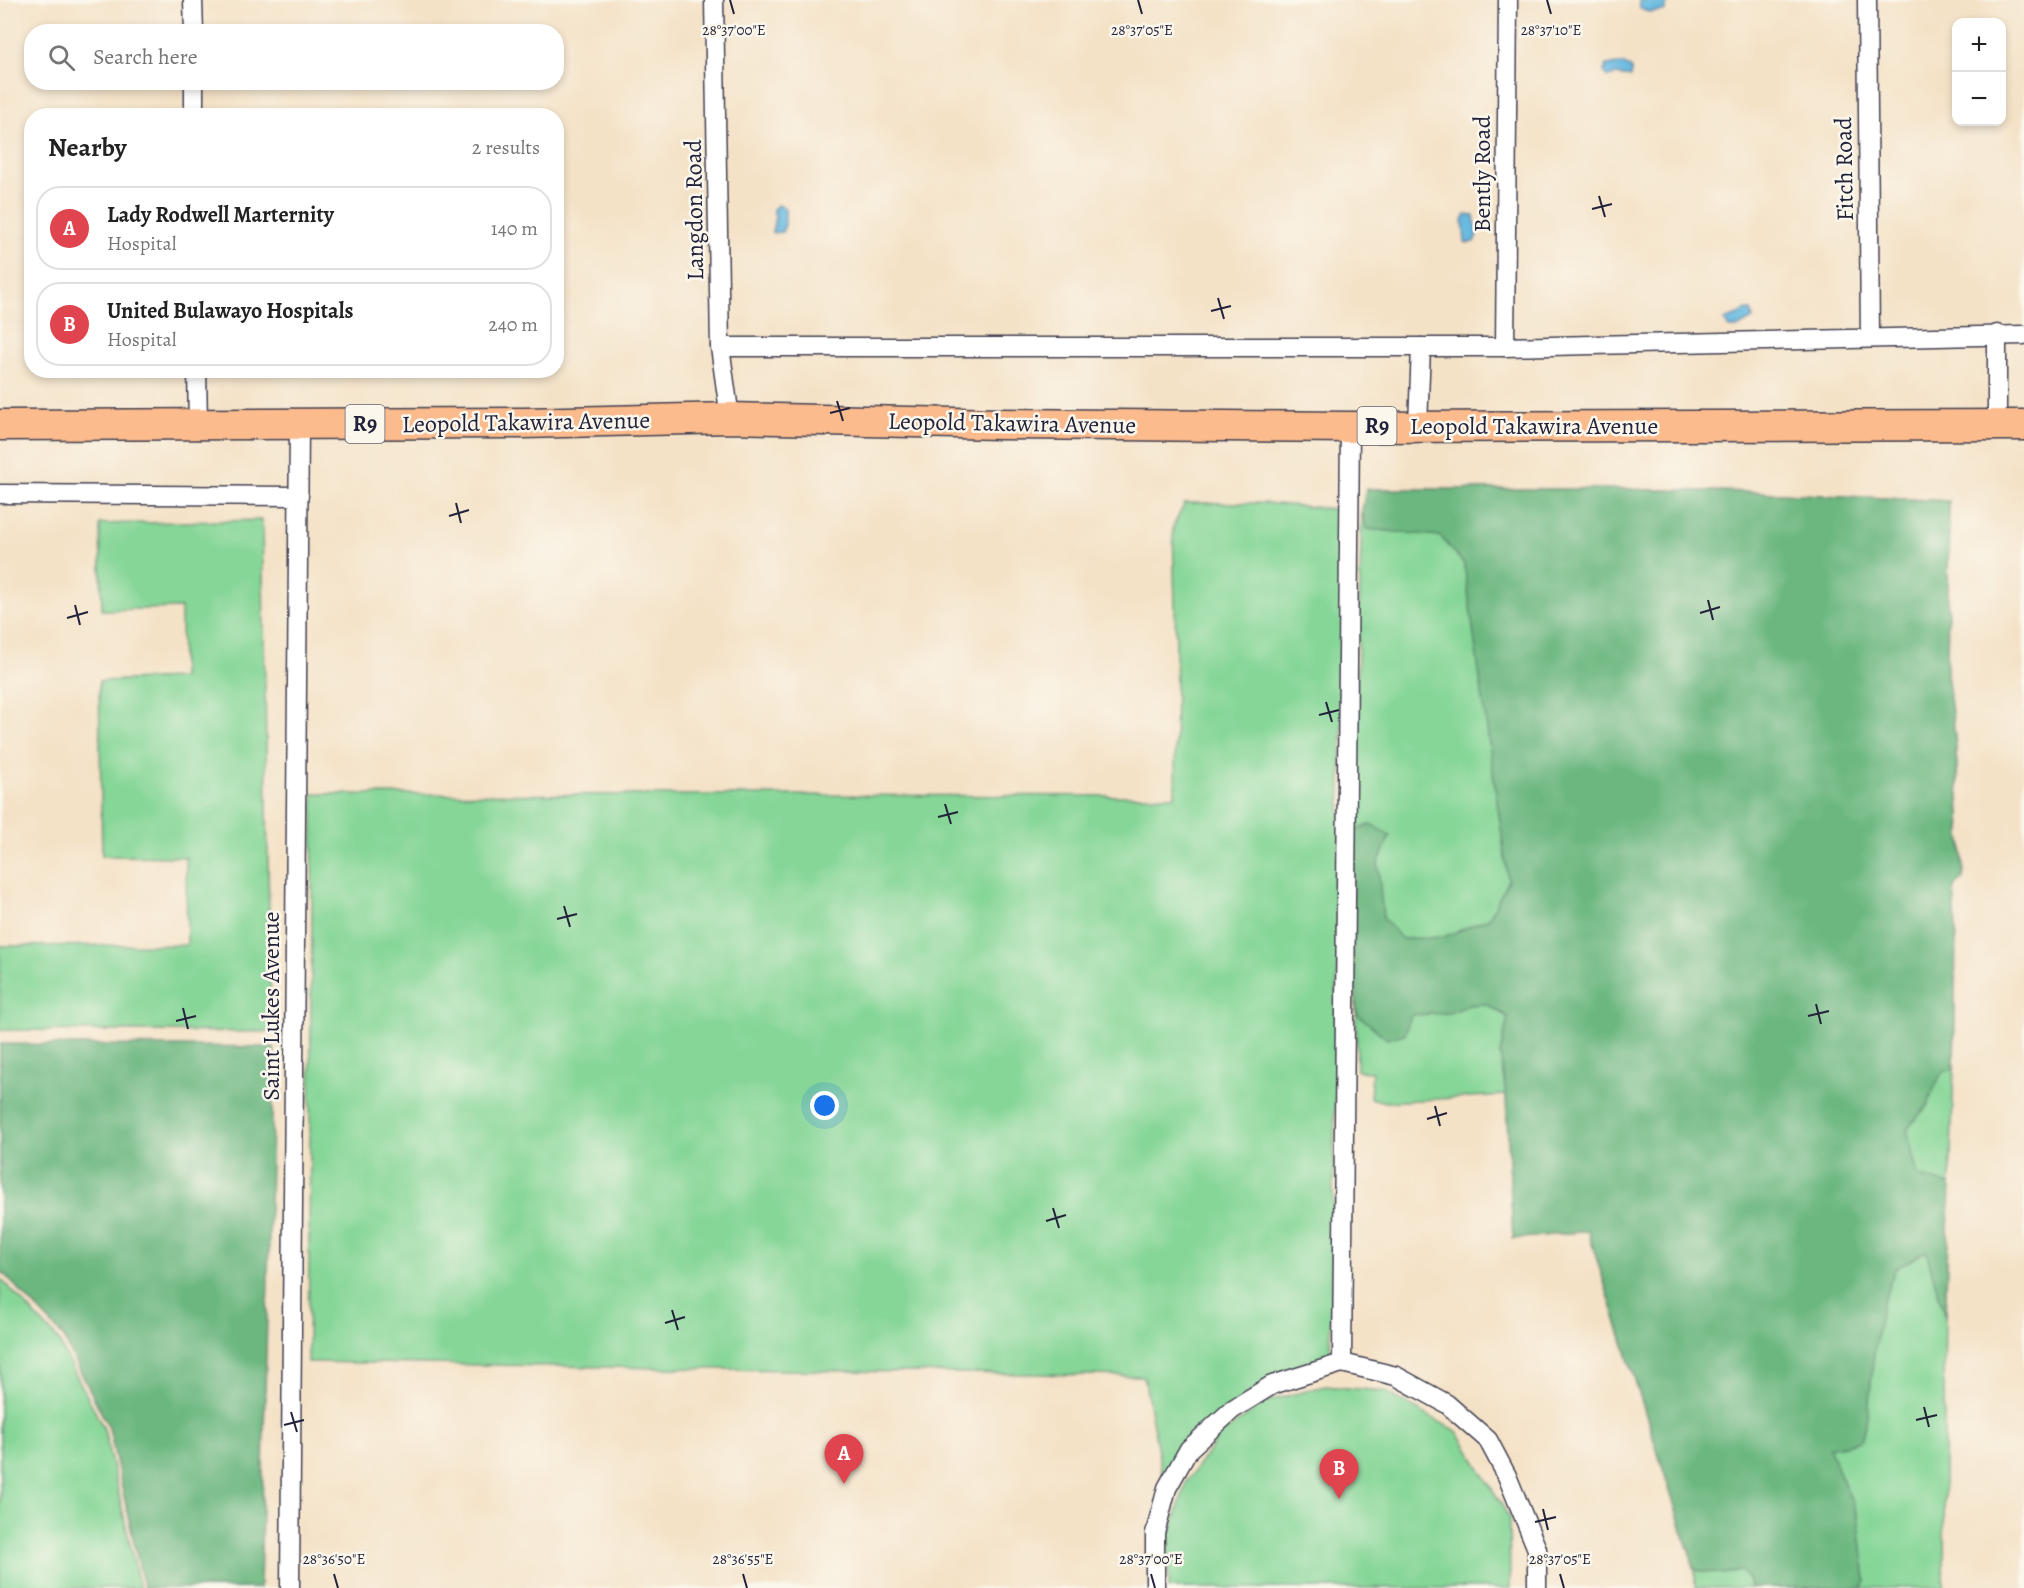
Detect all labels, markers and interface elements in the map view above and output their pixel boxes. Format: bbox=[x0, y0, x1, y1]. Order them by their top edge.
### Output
map controls bbox=[1952, 18, 2006, 126]
button: + bbox=[1952, 18, 2006, 72]
text: 28°37'00"E bbox=[702, 20, 766, 40]
text: 28°37'05"E bbox=[1111, 20, 1173, 40]
text: 28°37'10"E bbox=[1521, 20, 1581, 40]
search box bbox=[24, 24, 564, 90]
icon: search bbox=[45, 41, 78, 74]
text: Search here bbox=[93, 42, 198, 72]
button: − bbox=[1952, 72, 2006, 126]
street label: Bently Road bbox=[1466, 115, 1498, 233]
street label: Fitch Road bbox=[1827, 117, 1861, 221]
text: Nearby bbox=[48, 130, 127, 165]
text: 2 results bbox=[472, 134, 540, 161]
street label: Langdon Road bbox=[677, 139, 711, 281]
text: Lady Rodwell Marternity bbox=[107, 200, 334, 230]
text: A bbox=[63, 215, 76, 242]
text: 140 m bbox=[491, 215, 538, 242]
text: Hospital bbox=[107, 230, 177, 257]
text: United Bulawayo Hospitals bbox=[107, 296, 353, 326]
text: B bbox=[63, 311, 76, 338]
text: 240 m bbox=[488, 311, 538, 338]
text: Hospital bbox=[107, 326, 177, 353]
street label: Leopold Takawira Avenue bbox=[402, 404, 650, 440]
road number: R9 bbox=[346, 405, 385, 443]
street label: Leopold Takawira Avenue bbox=[888, 405, 1136, 441]
road number: R9 bbox=[1358, 407, 1396, 445]
street label: Leopold Takawira Avenue bbox=[1410, 410, 1658, 442]
street label: Saint Lukes Avenue bbox=[255, 911, 287, 1101]
your location bbox=[810, 1091, 839, 1120]
pin: A bbox=[824, 1434, 864, 1484]
pin: B bbox=[1320, 1450, 1358, 1499]
text: 28°36'50"E bbox=[303, 1549, 365, 1569]
text: 28°36'55"E bbox=[713, 1549, 773, 1569]
text: 28°37'00"E bbox=[1119, 1549, 1183, 1569]
text: 28°37'05"E bbox=[1529, 1549, 1591, 1569]

